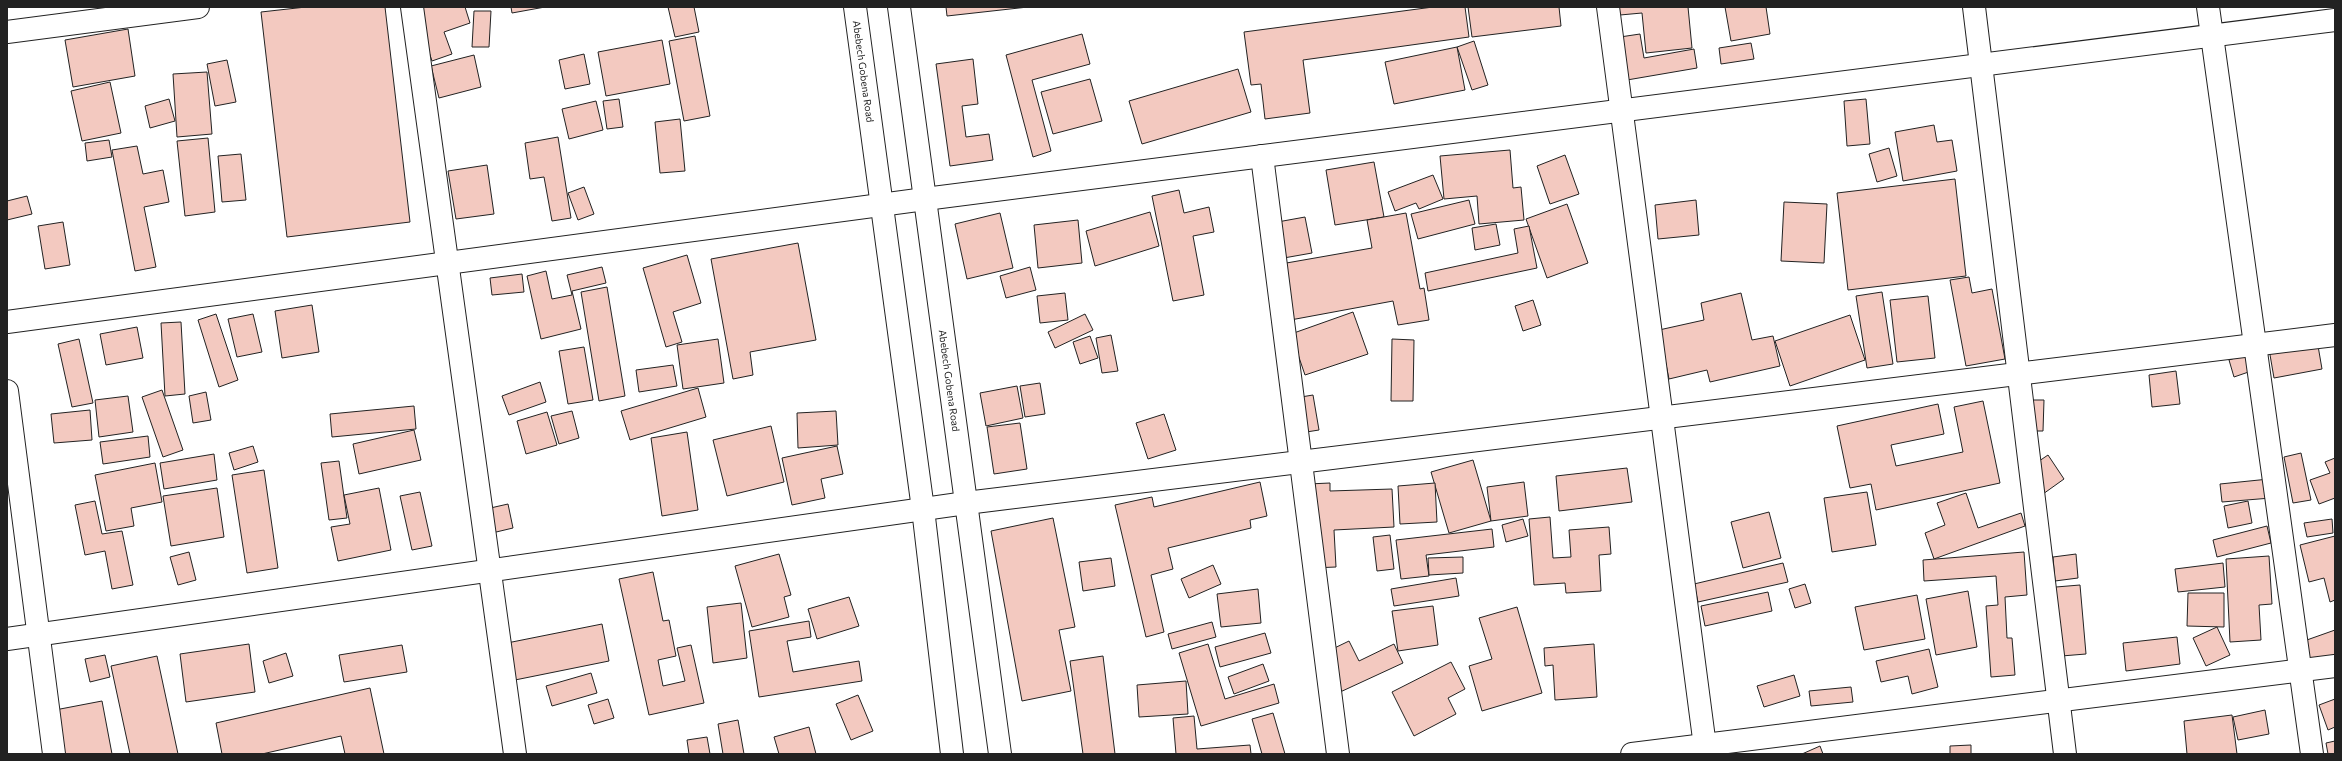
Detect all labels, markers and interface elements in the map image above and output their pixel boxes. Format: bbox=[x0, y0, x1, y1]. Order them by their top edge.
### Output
street label: Abebech Gobena Road bbox=[851, 20, 877, 123]
street label: Abebech Gobena Road bbox=[937, 329, 962, 433]

